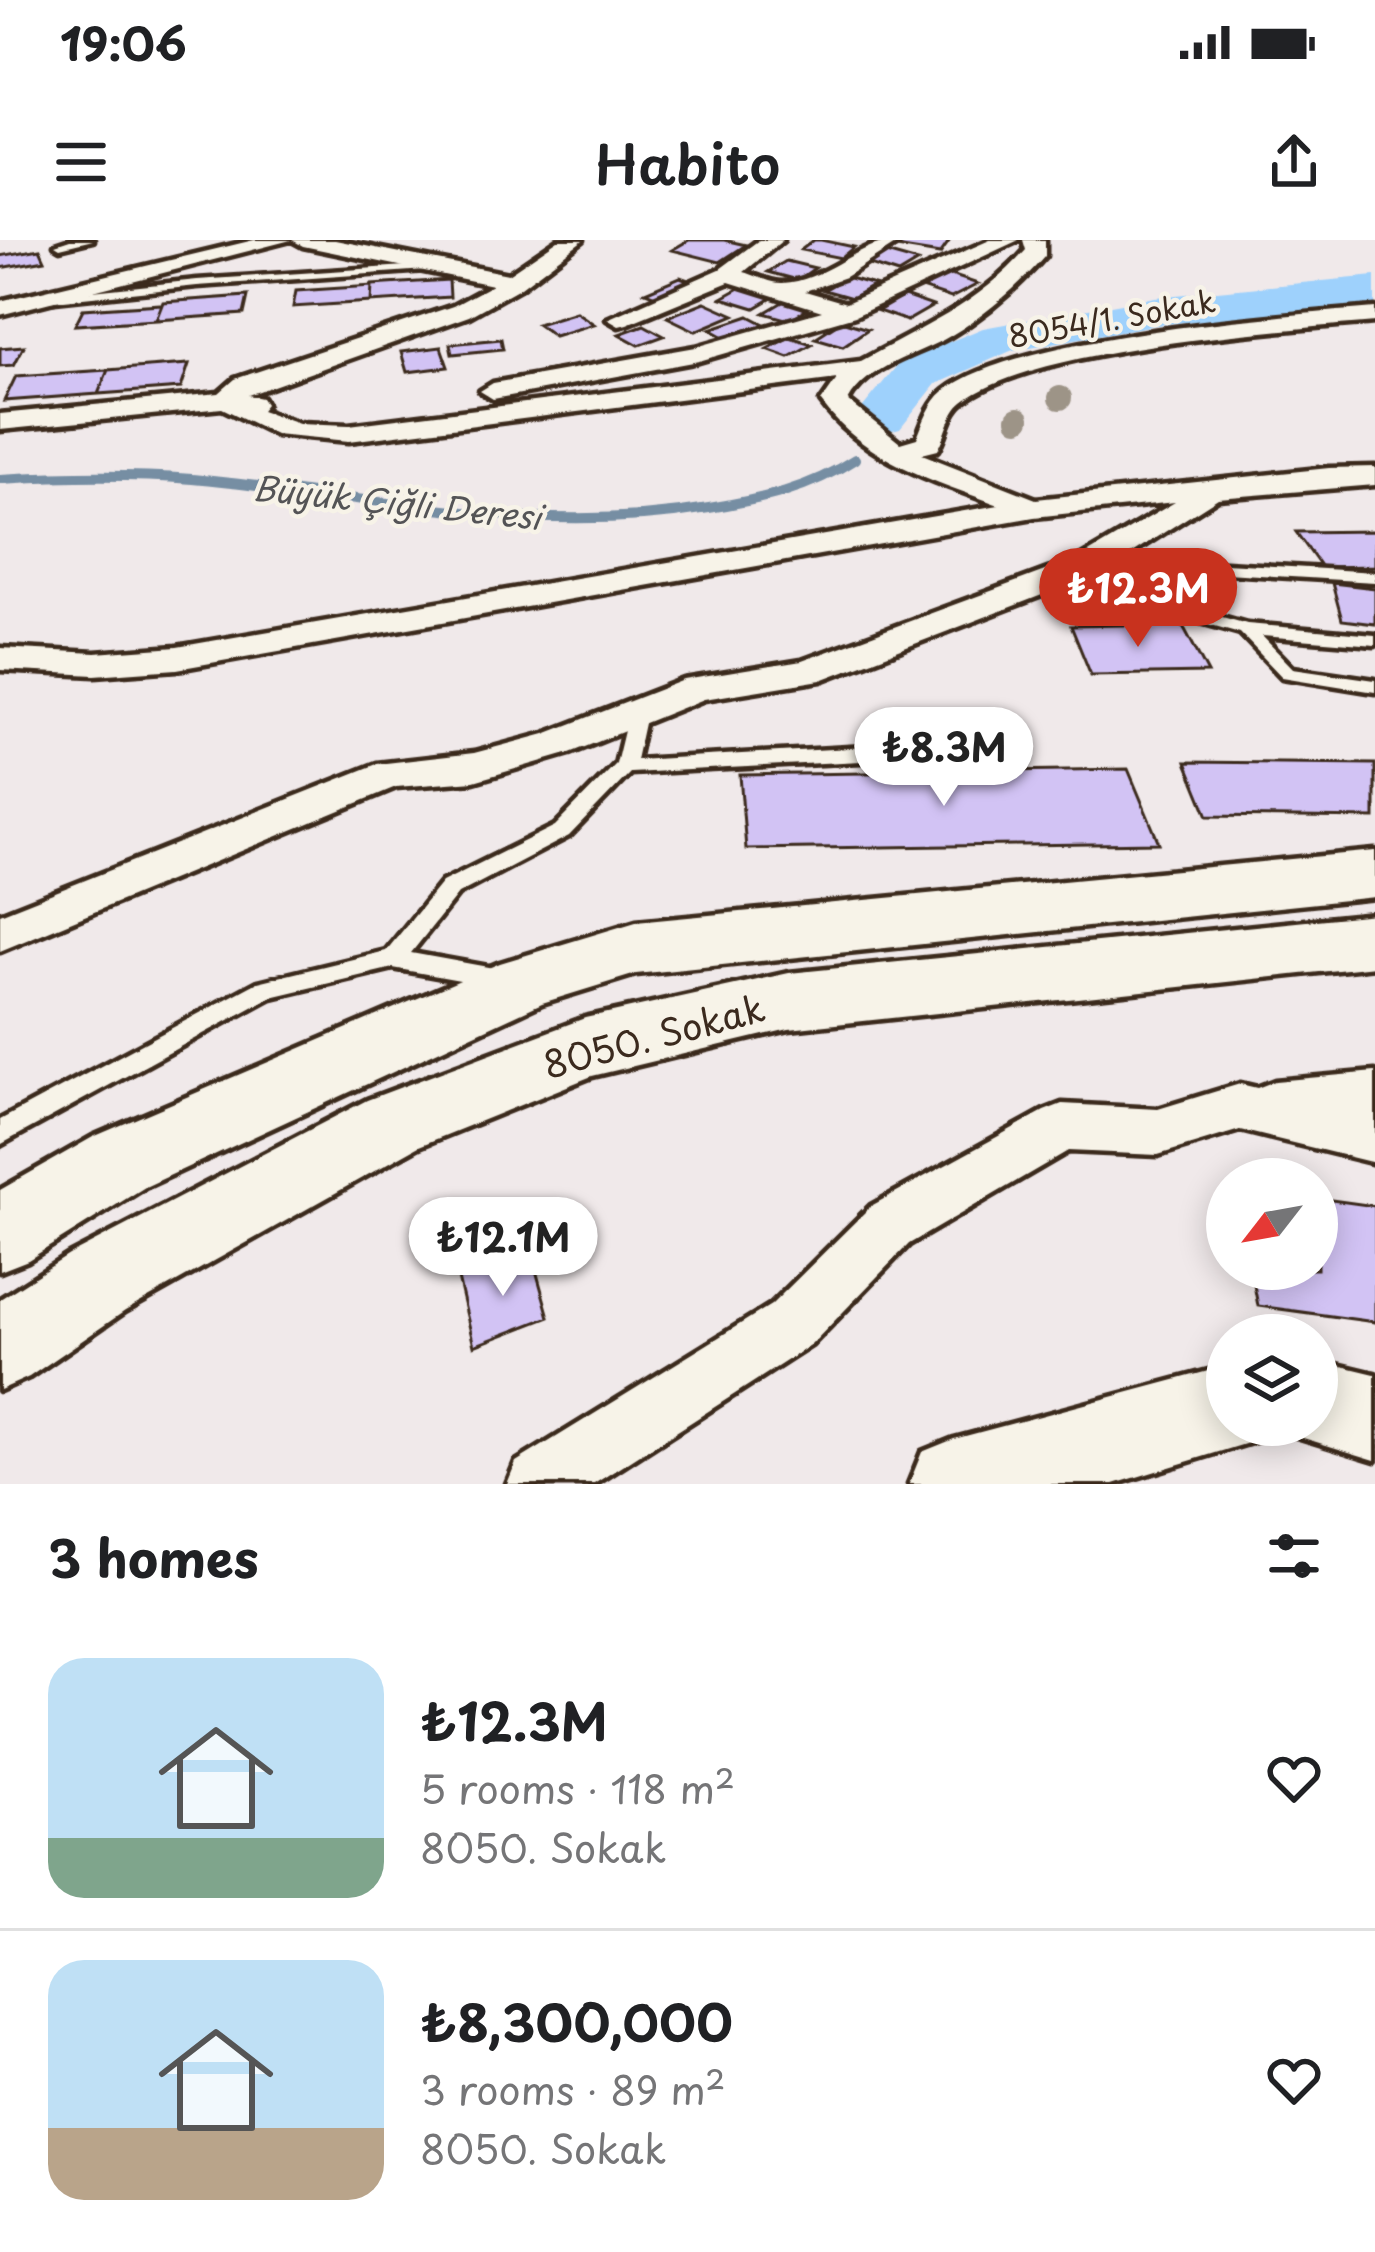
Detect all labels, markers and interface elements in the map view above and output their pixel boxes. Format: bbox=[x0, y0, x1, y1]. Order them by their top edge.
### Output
text: 19:06 bbox=[60, 8, 187, 76]
text: Habito bbox=[595, 122, 780, 203]
icon: menu bbox=[48, 129, 114, 195]
icon: share bbox=[1261, 129, 1327, 195]
street label: 8054/1. Sokak bbox=[1004, 277, 1219, 358]
water label: Büyük Çiğli Deresi bbox=[251, 461, 549, 542]
pin: ₺12.3M bbox=[1040, 548, 1236, 650]
text: ₺12.3M bbox=[1066, 557, 1210, 616]
pin: ₺8.3M bbox=[860, 707, 1028, 809]
text: ₺8.3M bbox=[881, 716, 1007, 775]
street label: 8050. Sokak bbox=[537, 980, 770, 1091]
north arrow bbox=[1206, 1158, 1338, 1290]
map controls bbox=[1206, 1158, 1338, 1446]
pin: ₺12.1M bbox=[405, 1197, 601, 1299]
text: ₺12.1M bbox=[436, 1206, 570, 1265]
button: layers bbox=[1206, 1314, 1338, 1446]
text: 3 homes bbox=[48, 1518, 259, 1595]
icon: filters bbox=[1261, 1523, 1327, 1589]
text: ₺12.3M bbox=[420, 1681, 608, 1758]
icon: home bbox=[144, 1706, 288, 1850]
icon: heart bbox=[1261, 1745, 1327, 1811]
text: 5 rooms · 118 m² bbox=[420, 1758, 735, 1817]
text: 8050. Sokak bbox=[420, 1817, 666, 1876]
text: ₺8,300,000 bbox=[420, 1982, 733, 2059]
icon: home bbox=[144, 2008, 288, 2152]
icon: heart bbox=[1261, 2047, 1327, 2113]
text: 3 rooms · 89 m² bbox=[420, 2059, 726, 2118]
text: 8050. Sokak bbox=[420, 2118, 666, 2177]

